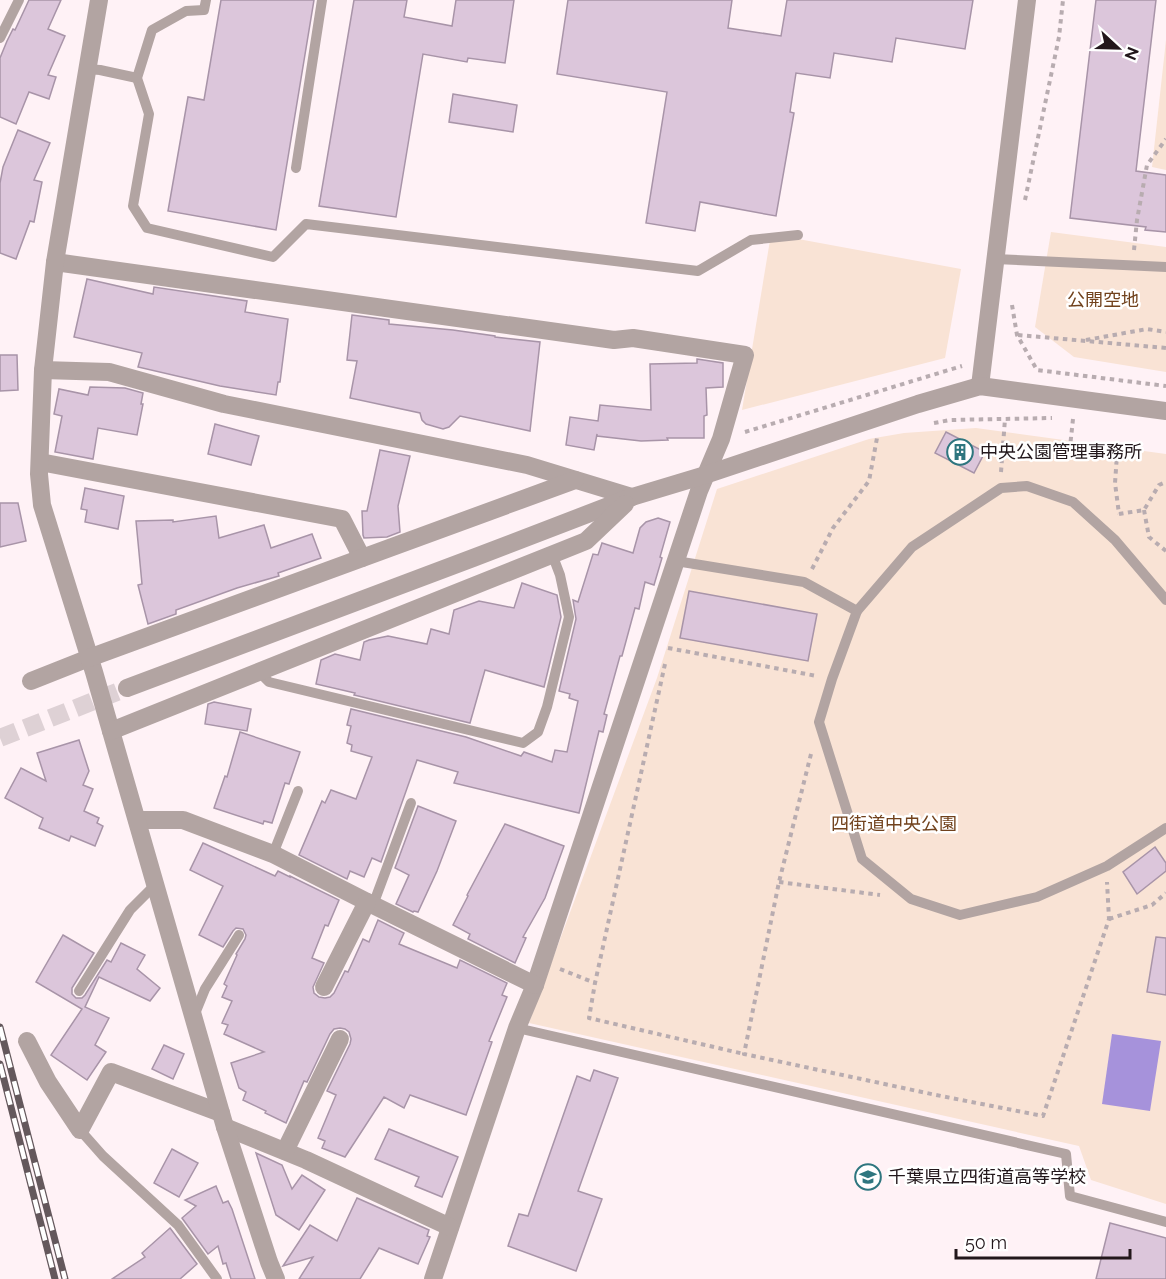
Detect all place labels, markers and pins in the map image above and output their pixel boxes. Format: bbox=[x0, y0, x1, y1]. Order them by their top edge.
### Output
building icon: 中央公園管理事務所 bbox=[945, 437, 975, 467]
place label: 中央公園管理事務所 bbox=[980, 441, 1142, 462]
school or university icon: 千葉県立四街道高等学校 bbox=[853, 1162, 883, 1192]
place label: 千葉県立四街道高等学校 bbox=[888, 1166, 1086, 1187]

